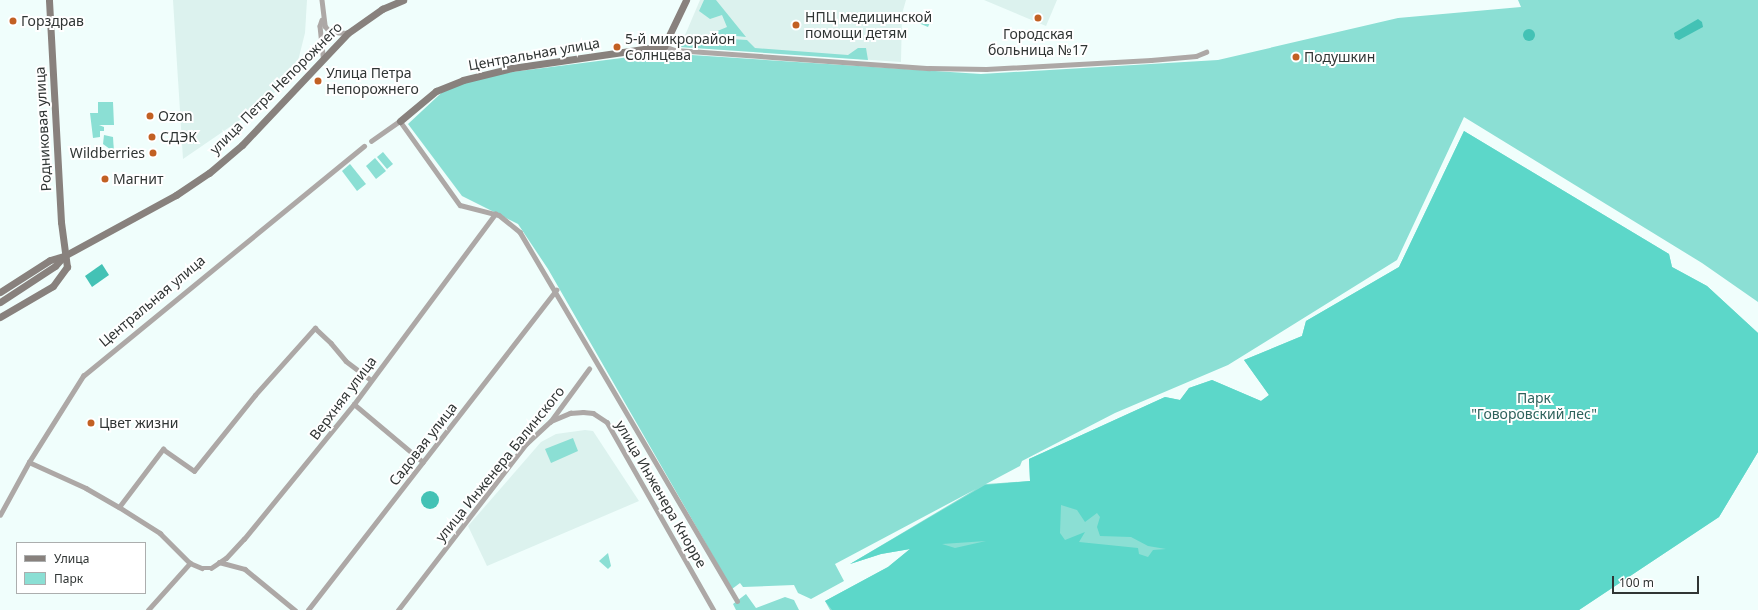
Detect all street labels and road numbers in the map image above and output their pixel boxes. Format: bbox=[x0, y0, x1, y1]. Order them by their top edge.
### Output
street label: улица Петра Непорожнего bbox=[206, 18, 346, 158]
street label: Центральная улица bbox=[467, 34, 601, 74]
street label: Родниковая улица bbox=[31, 66, 55, 192]
street label: Центральная улица bbox=[96, 252, 208, 350]
street label: Верхняя улица bbox=[306, 353, 380, 443]
street label: улица Инженера Балинского bbox=[432, 383, 568, 545]
street label: Садовая улица bbox=[385, 399, 461, 489]
street label: улица Инженера Кнорре bbox=[612, 417, 710, 571]

